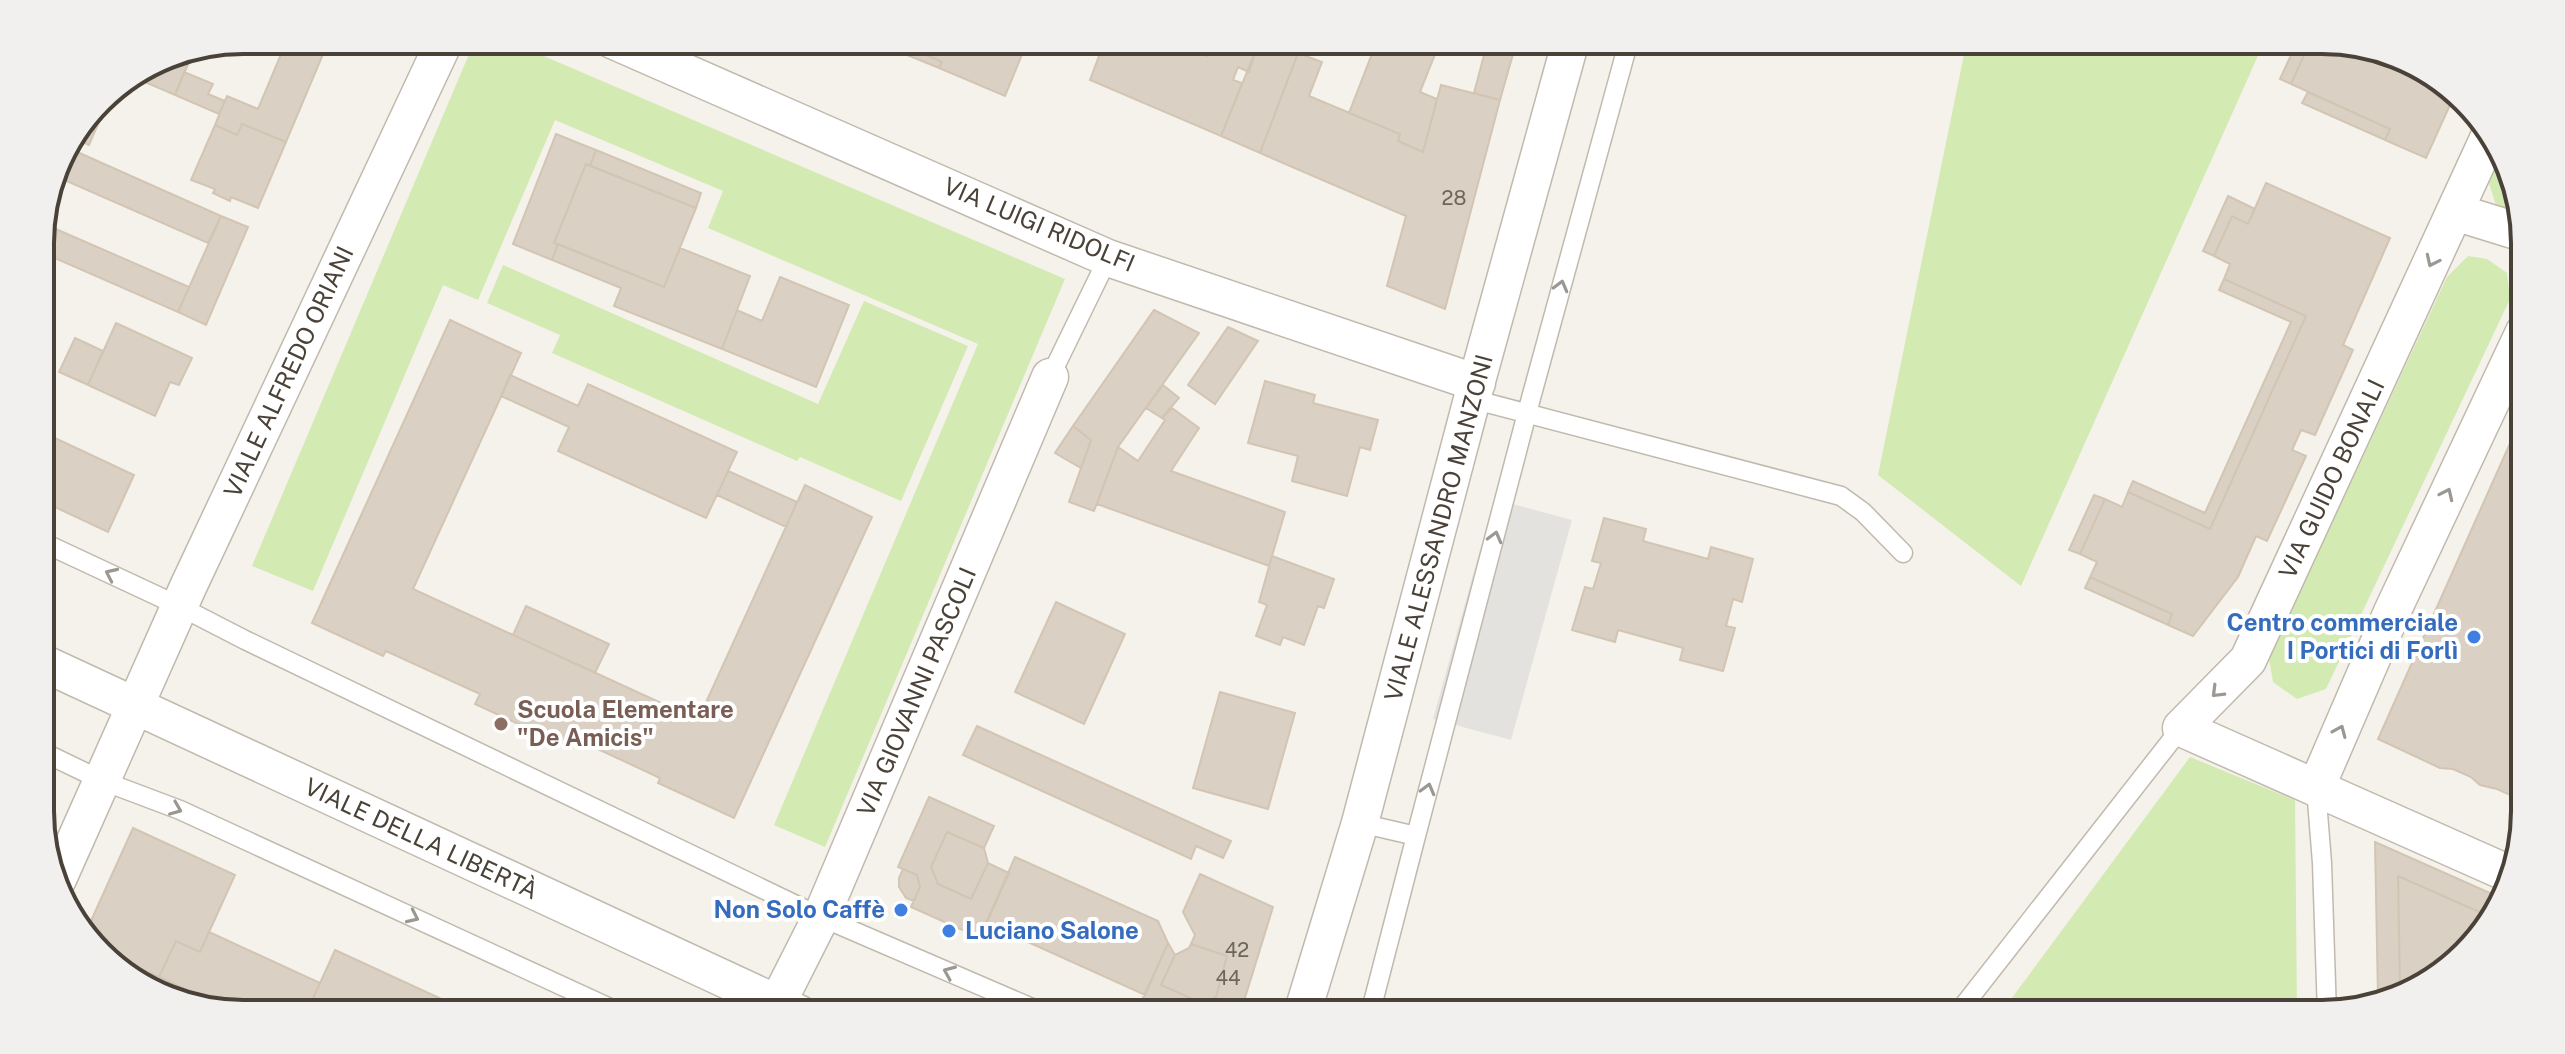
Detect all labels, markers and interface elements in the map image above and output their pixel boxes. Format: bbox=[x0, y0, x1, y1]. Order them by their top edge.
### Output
street label: VIA LUIGI RIDOLFI bbox=[940, 171, 1139, 277]
house number: 28 bbox=[1442, 186, 1466, 210]
street label: VIALE ALFREDO ORIANI bbox=[218, 242, 359, 502]
one-way arrow bbox=[2426, 252, 2442, 267]
one-way arrow bbox=[1552, 279, 1569, 293]
street label: VIALE ALESSANDRO MANZONI bbox=[1378, 351, 1498, 704]
street label: VIA GUIDO BONALI bbox=[2273, 375, 2390, 583]
one-way arrow bbox=[2437, 488, 2453, 502]
one-way arrow bbox=[1485, 531, 1502, 545]
street label: VIA GIOVANNI PASCOLI bbox=[851, 563, 981, 820]
one-way arrow bbox=[105, 568, 119, 584]
place label: Centro commerciale I Portici di Forlì bbox=[2227, 608, 2458, 664]
marker: Centro commerciale I Portici di Forlì bbox=[2465, 628, 2483, 646]
one-way arrow bbox=[2212, 683, 2226, 697]
place label: Scuola Elementare "De Amicis" bbox=[517, 695, 734, 751]
marker: Scuola Elementare "De Amicis" bbox=[492, 715, 510, 733]
one-way arrow bbox=[2331, 725, 2347, 739]
street label: VIALE DELLA LIBERTÀ bbox=[300, 772, 543, 905]
one-way arrow bbox=[1419, 782, 1436, 796]
one-way arrow bbox=[168, 799, 182, 816]
place label: Non Solo Caffè bbox=[714, 895, 885, 923]
marker: Non Solo Caffè bbox=[892, 901, 910, 919]
one-way arrow bbox=[404, 907, 419, 923]
place label: Luciano Salone bbox=[965, 916, 1139, 944]
marker: Luciano Salone bbox=[940, 922, 958, 940]
house number: 42 bbox=[1225, 938, 1249, 962]
one-way arrow bbox=[943, 966, 957, 982]
house number: 44 bbox=[1215, 966, 1241, 990]

